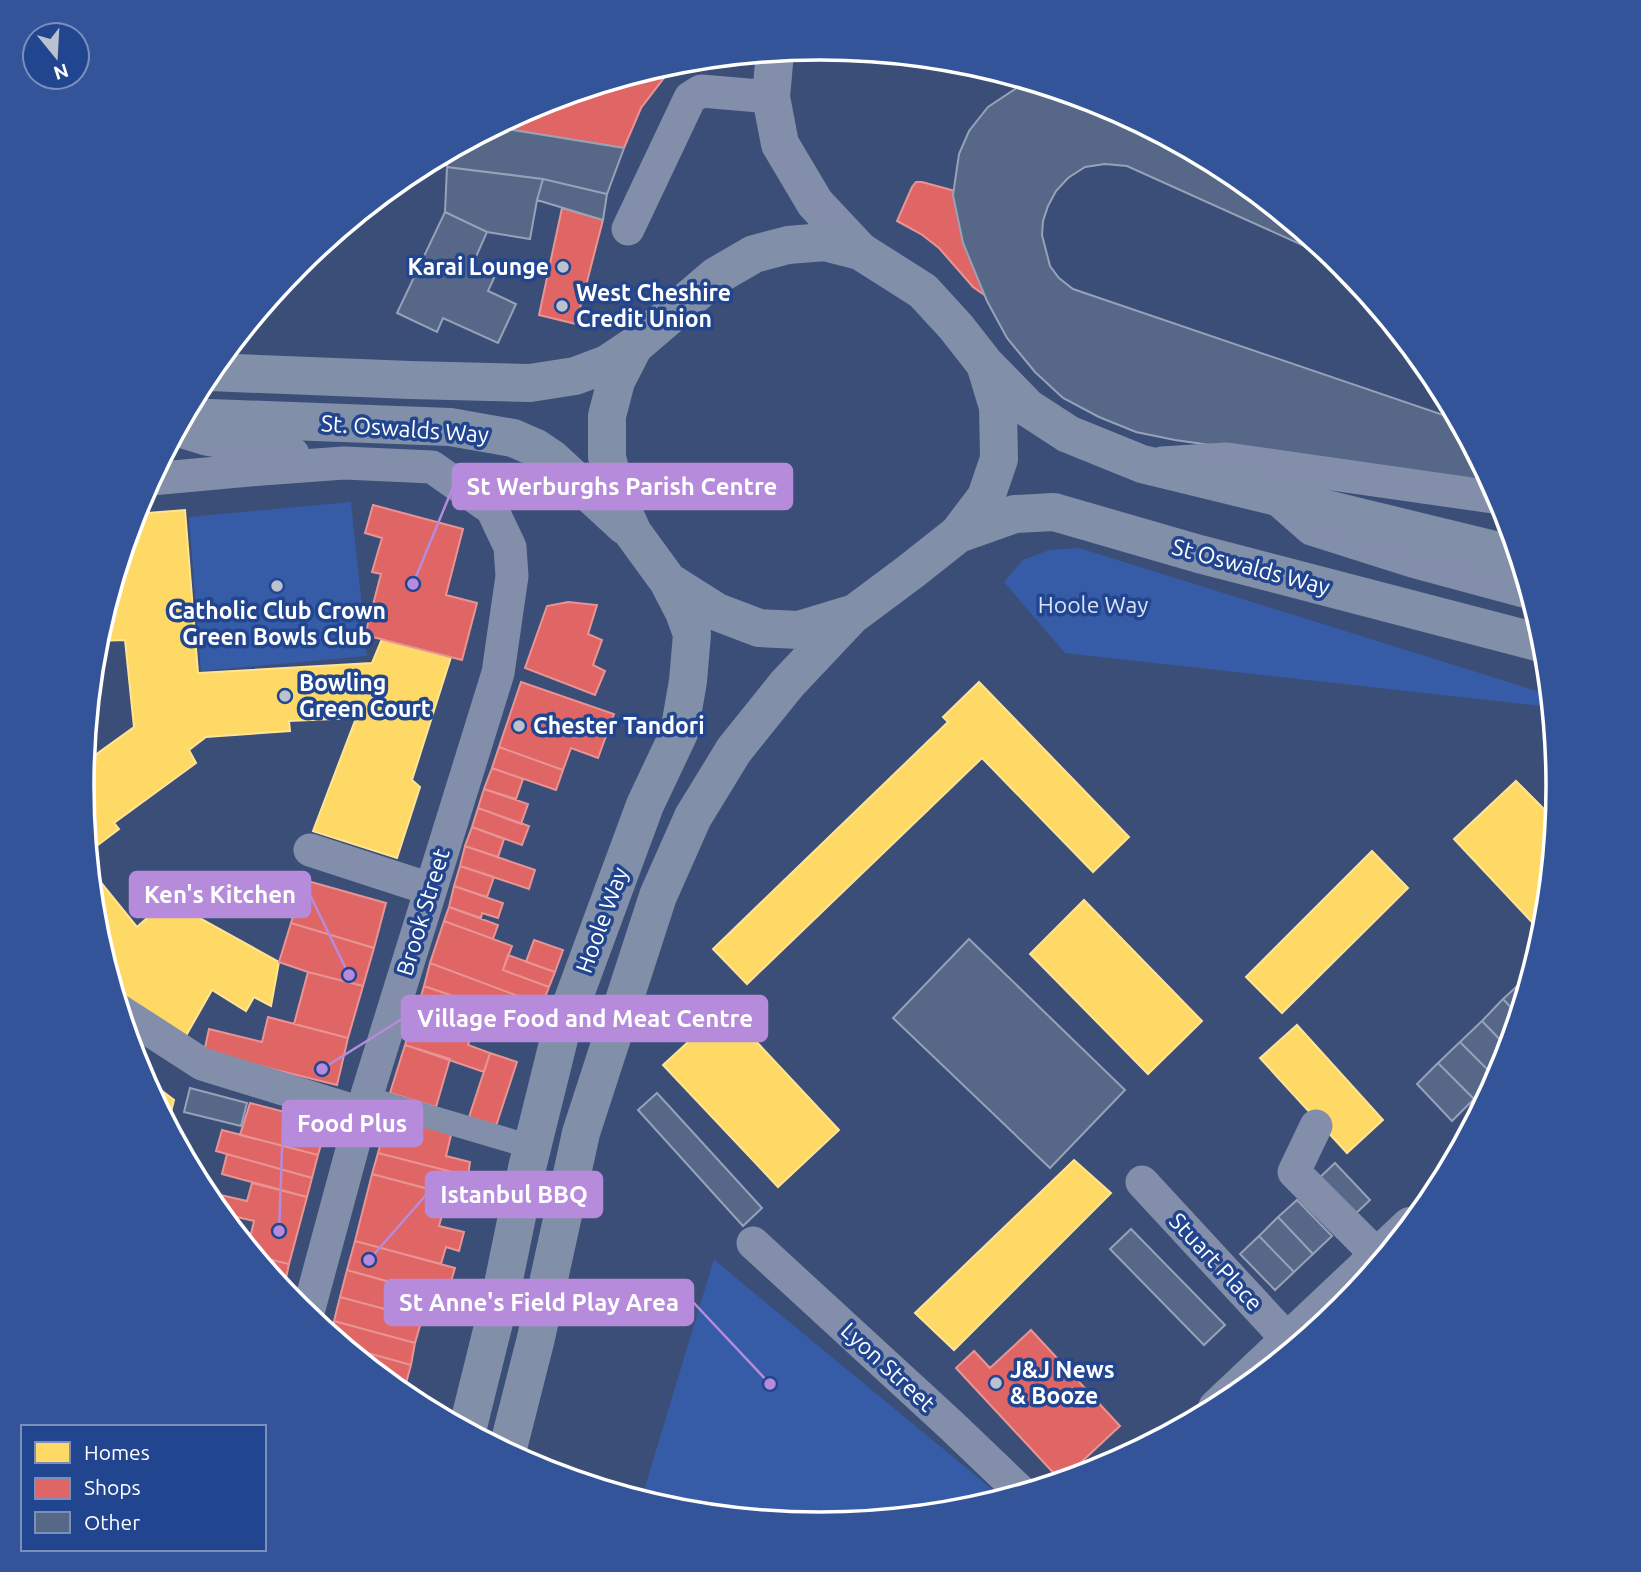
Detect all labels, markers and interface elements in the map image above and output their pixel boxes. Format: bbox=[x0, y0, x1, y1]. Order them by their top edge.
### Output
north arrow bbox=[21, 21, 91, 91]
text: N bbox=[51, 60, 71, 85]
place label: Karai Lounge bbox=[408, 254, 549, 279]
marker: Karai Lounge bbox=[555, 259, 571, 275]
place label: West Cheshire Credit Union bbox=[576, 280, 731, 331]
marker: West Cheshire Credit Union bbox=[554, 298, 570, 314]
street label: St. Oswalds Way bbox=[320, 410, 490, 447]
callout: St Werburghs Parish Centre bbox=[453, 464, 792, 509]
text: St Werburghs Parish Centre bbox=[467, 473, 777, 500]
street label: St Oswalds Way bbox=[1170, 533, 1333, 600]
marker: Catholic Club Crown Green Bowls Club bbox=[269, 578, 285, 594]
park label: Hoole Way bbox=[1038, 592, 1148, 617]
place label: Catholic Club Crown Green Bowls Club bbox=[168, 598, 386, 649]
place label: Bowling Green Court bbox=[299, 670, 431, 721]
marker: Bowling Green Court bbox=[277, 688, 293, 704]
place label: Chester Tandori bbox=[533, 713, 705, 738]
marker: Chester Tandori bbox=[511, 718, 527, 734]
street label: Brook Street bbox=[391, 845, 454, 978]
street label: Hoole Way bbox=[571, 864, 632, 976]
callout: Ken's Kitchen bbox=[130, 872, 310, 917]
text: Ken's Kitchen bbox=[144, 881, 296, 908]
callout: Village Food and Meat Centre bbox=[402, 996, 767, 1041]
text: Village Food and Meat Centre bbox=[417, 1005, 753, 1032]
callout: Food Plus bbox=[283, 1101, 422, 1146]
text: Food Plus bbox=[297, 1110, 407, 1137]
callout: Istanbul BBQ bbox=[426, 1172, 602, 1217]
text: Istanbul BBQ bbox=[440, 1181, 588, 1208]
street label: Stuart Place bbox=[1165, 1208, 1268, 1316]
callout: St Anne's Field Play Area bbox=[385, 1280, 693, 1325]
text: St Anne's Field Play Area bbox=[399, 1289, 679, 1316]
street label: Lyon Street bbox=[836, 1317, 940, 1416]
place label: J&J News & Booze bbox=[1010, 1357, 1115, 1408]
marker: J&J News & Booze bbox=[988, 1375, 1004, 1391]
legend bbox=[21, 1425, 266, 1551]
text: Homes bbox=[84, 1440, 150, 1464]
text: Shops bbox=[84, 1475, 141, 1499]
text: Other bbox=[84, 1510, 140, 1534]

